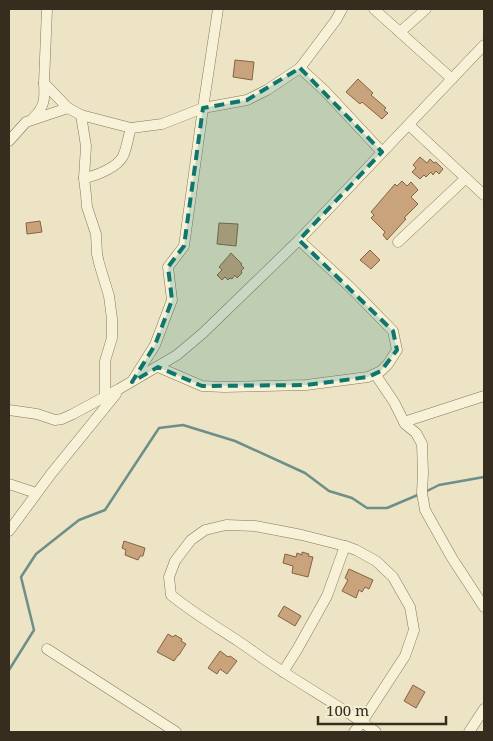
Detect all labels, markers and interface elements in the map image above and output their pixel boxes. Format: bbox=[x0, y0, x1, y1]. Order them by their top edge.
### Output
scale bar bbox=[318, 694, 446, 726]
text: 100 m bbox=[326, 700, 369, 720]

